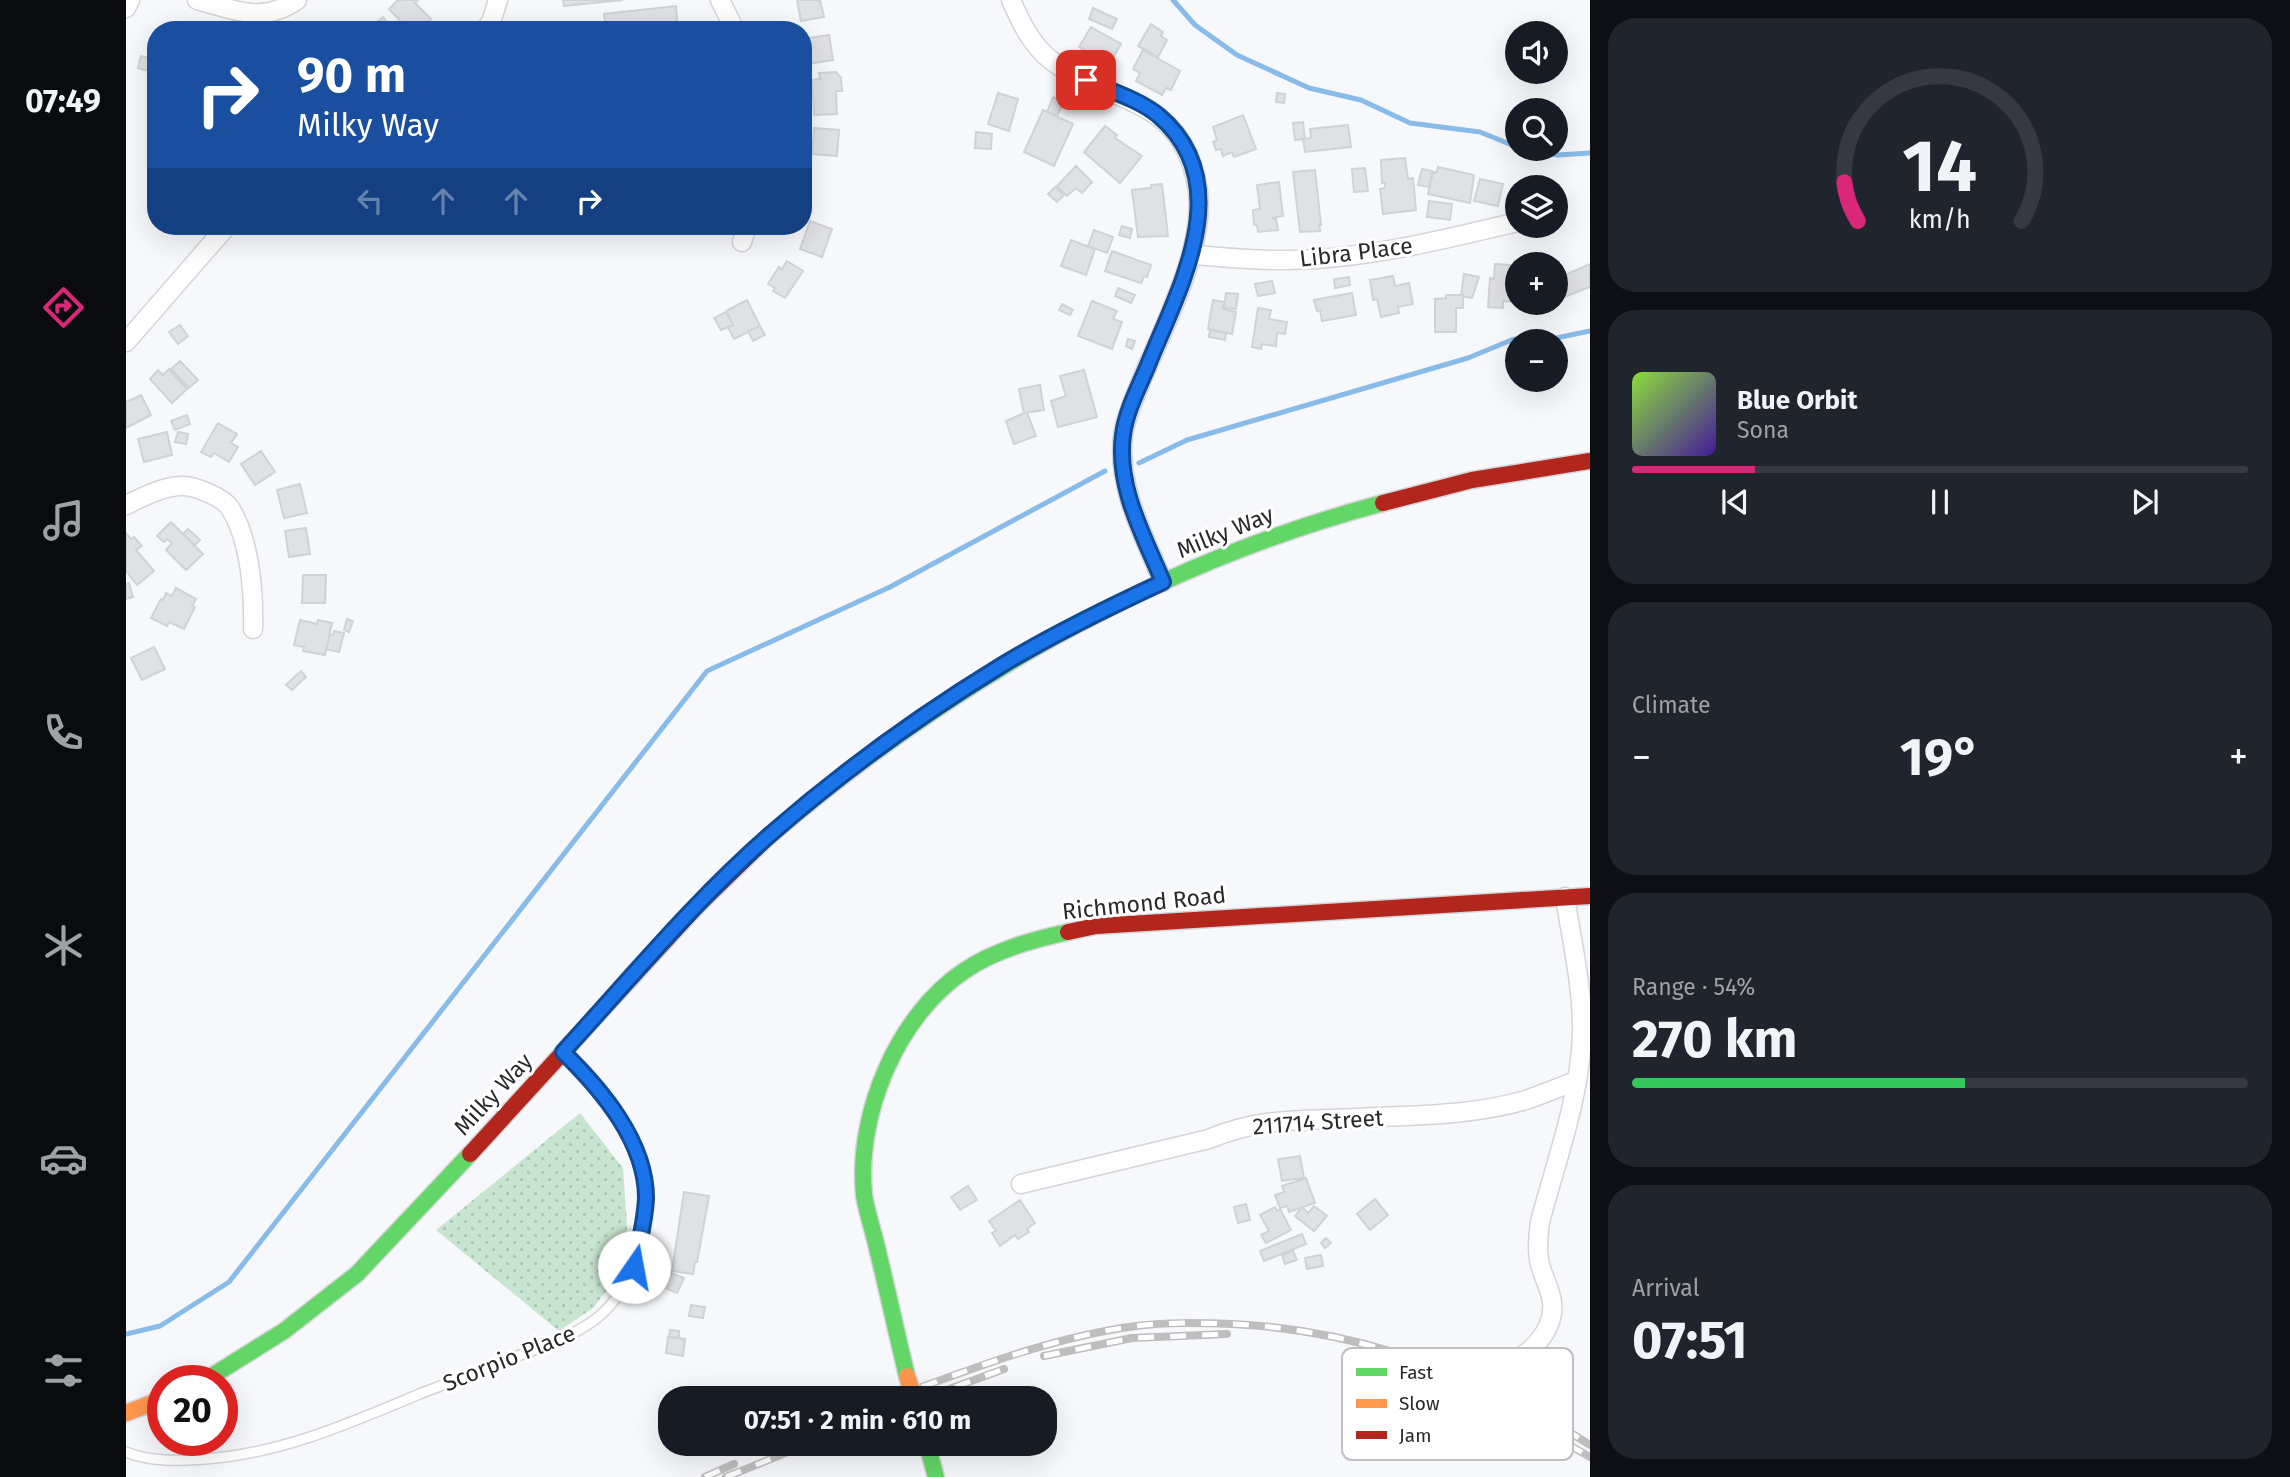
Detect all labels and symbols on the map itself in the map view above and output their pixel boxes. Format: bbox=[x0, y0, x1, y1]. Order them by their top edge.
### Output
pin bbox=[1056, 50, 1116, 110]
street label: Libra Place bbox=[1298, 231, 1414, 273]
street label: Milky Way bbox=[1172, 500, 1278, 564]
street label: Richmond Road bbox=[1061, 880, 1227, 926]
street label: Milky Way bbox=[448, 1047, 539, 1141]
street label: 211714 Street bbox=[1252, 1103, 1385, 1141]
position arrow bbox=[597, 1230, 671, 1304]
street label: Scorpio Place bbox=[439, 1319, 579, 1397]
legend bbox=[1342, 1348, 1573, 1460]
text: Fast bbox=[1399, 1361, 1433, 1384]
speed limit sign: 20 bbox=[147, 1365, 238, 1456]
text: Slow bbox=[1399, 1392, 1440, 1415]
text: Jam bbox=[1399, 1424, 1431, 1447]

